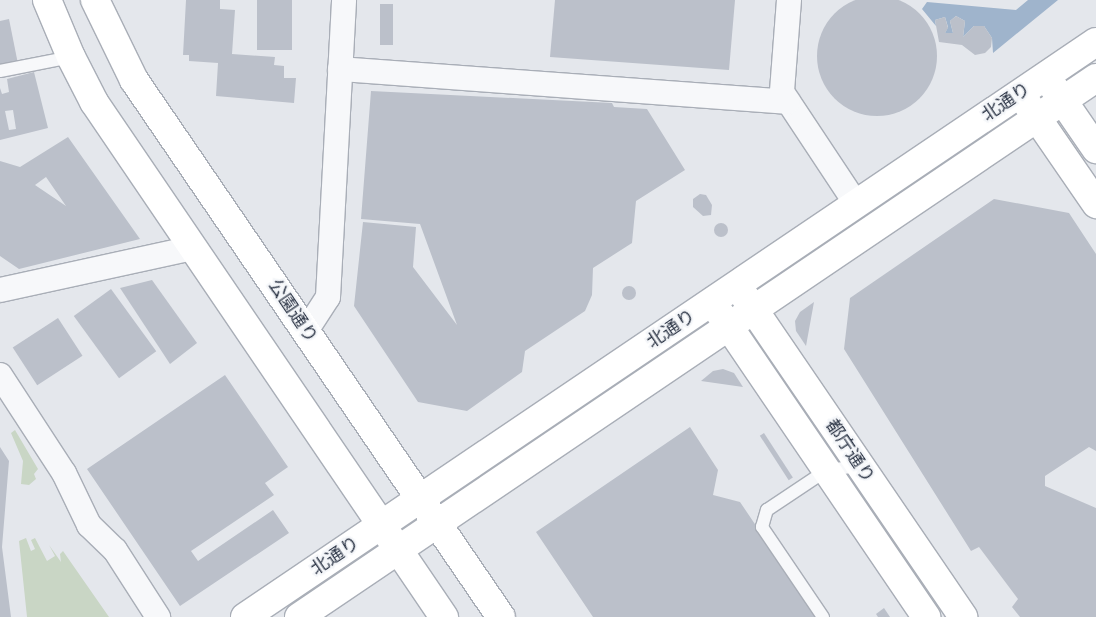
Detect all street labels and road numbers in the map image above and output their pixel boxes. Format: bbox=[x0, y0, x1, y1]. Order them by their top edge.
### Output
street label: 北通り bbox=[978, 78, 1034, 126]
street label: 公園通り bbox=[264, 275, 322, 347]
street label: 北通り bbox=[643, 305, 699, 353]
street label: 都庁通り bbox=[821, 415, 879, 487]
street label: 北通り bbox=[307, 532, 363, 580]

